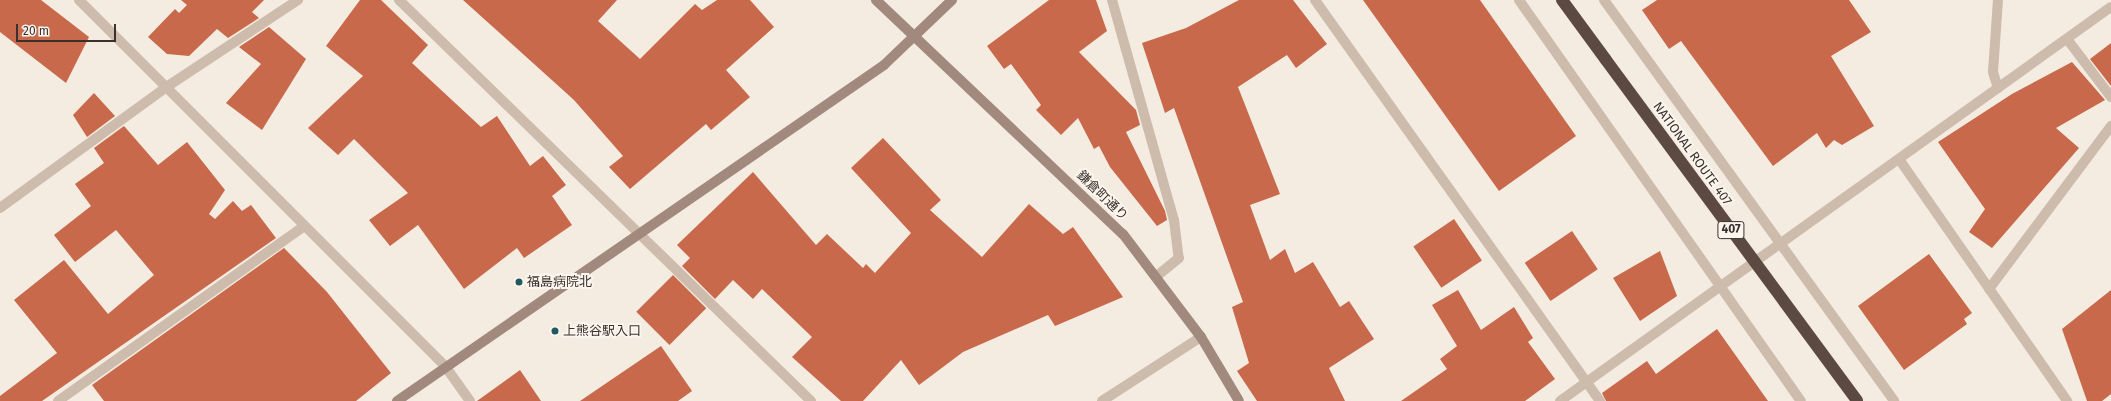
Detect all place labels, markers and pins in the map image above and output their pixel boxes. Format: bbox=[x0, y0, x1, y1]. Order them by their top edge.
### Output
place label: 福島病院北 bbox=[527, 274, 592, 290]
marker: 福島病院北 bbox=[514, 277, 524, 287]
place label: 上熊谷駅入口 bbox=[563, 323, 641, 339]
marker: 上熊谷駅入口 bbox=[550, 326, 560, 336]

